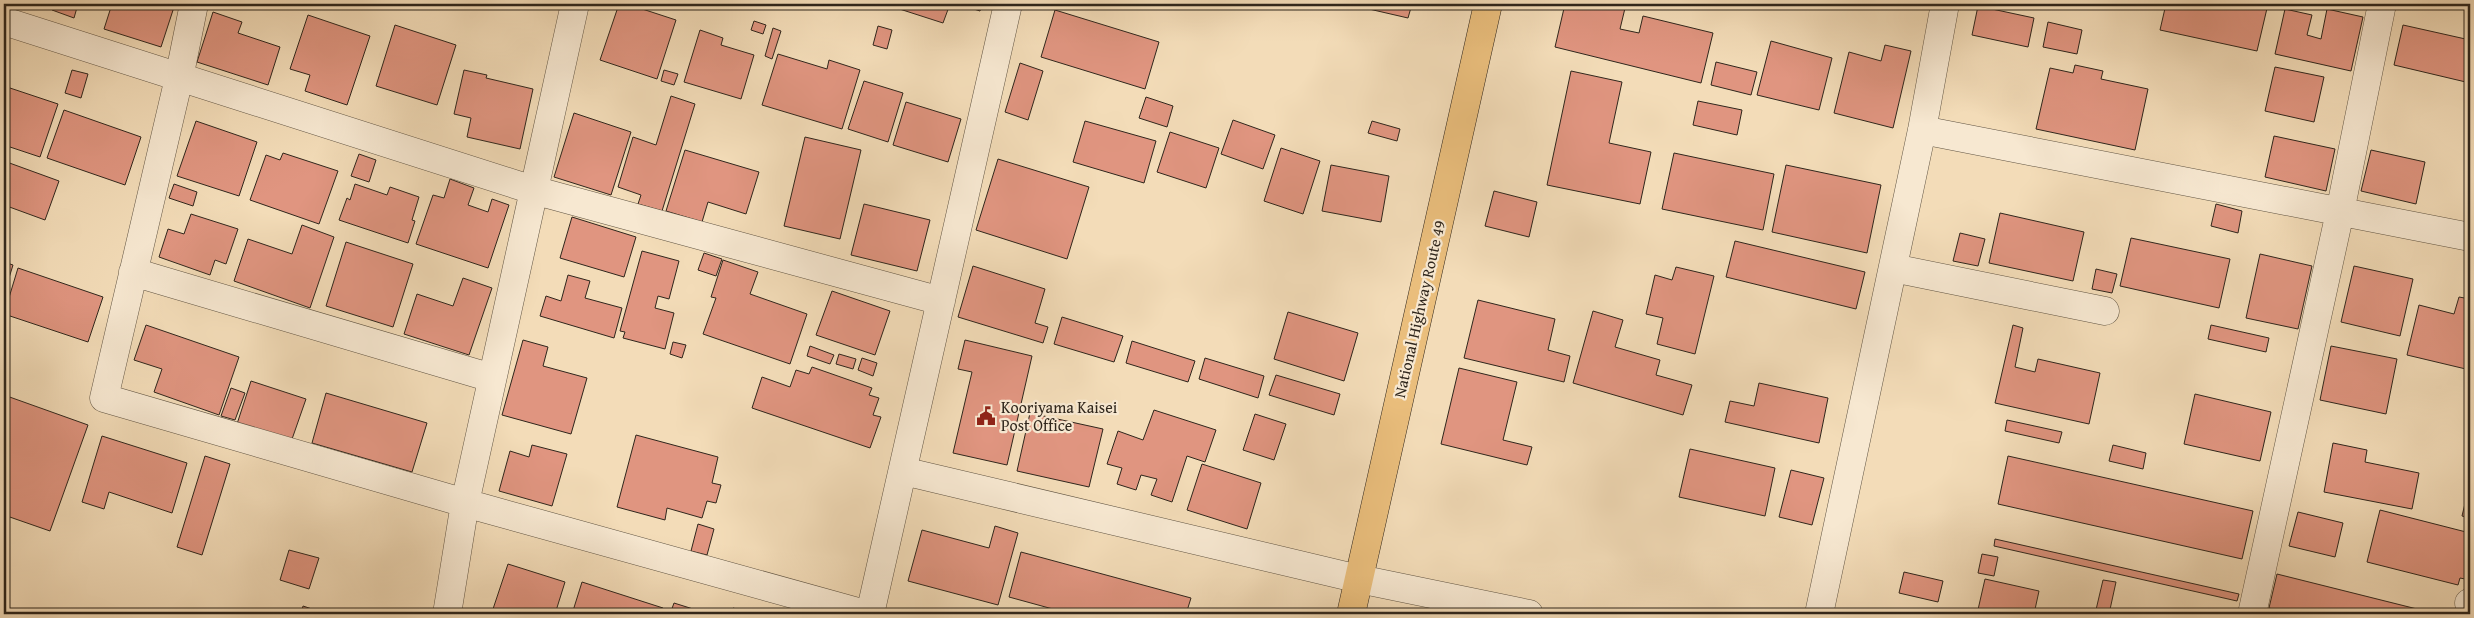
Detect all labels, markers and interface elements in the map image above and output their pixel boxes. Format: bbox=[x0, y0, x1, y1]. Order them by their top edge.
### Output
street label: National Highway Route 49 bbox=[1387, 218, 1451, 400]
place label: Kooriyama Kaisei Post Office bbox=[1001, 395, 1118, 437]
public building icon: Kooriyama Kaisei Post Office bbox=[975, 405, 997, 427]

